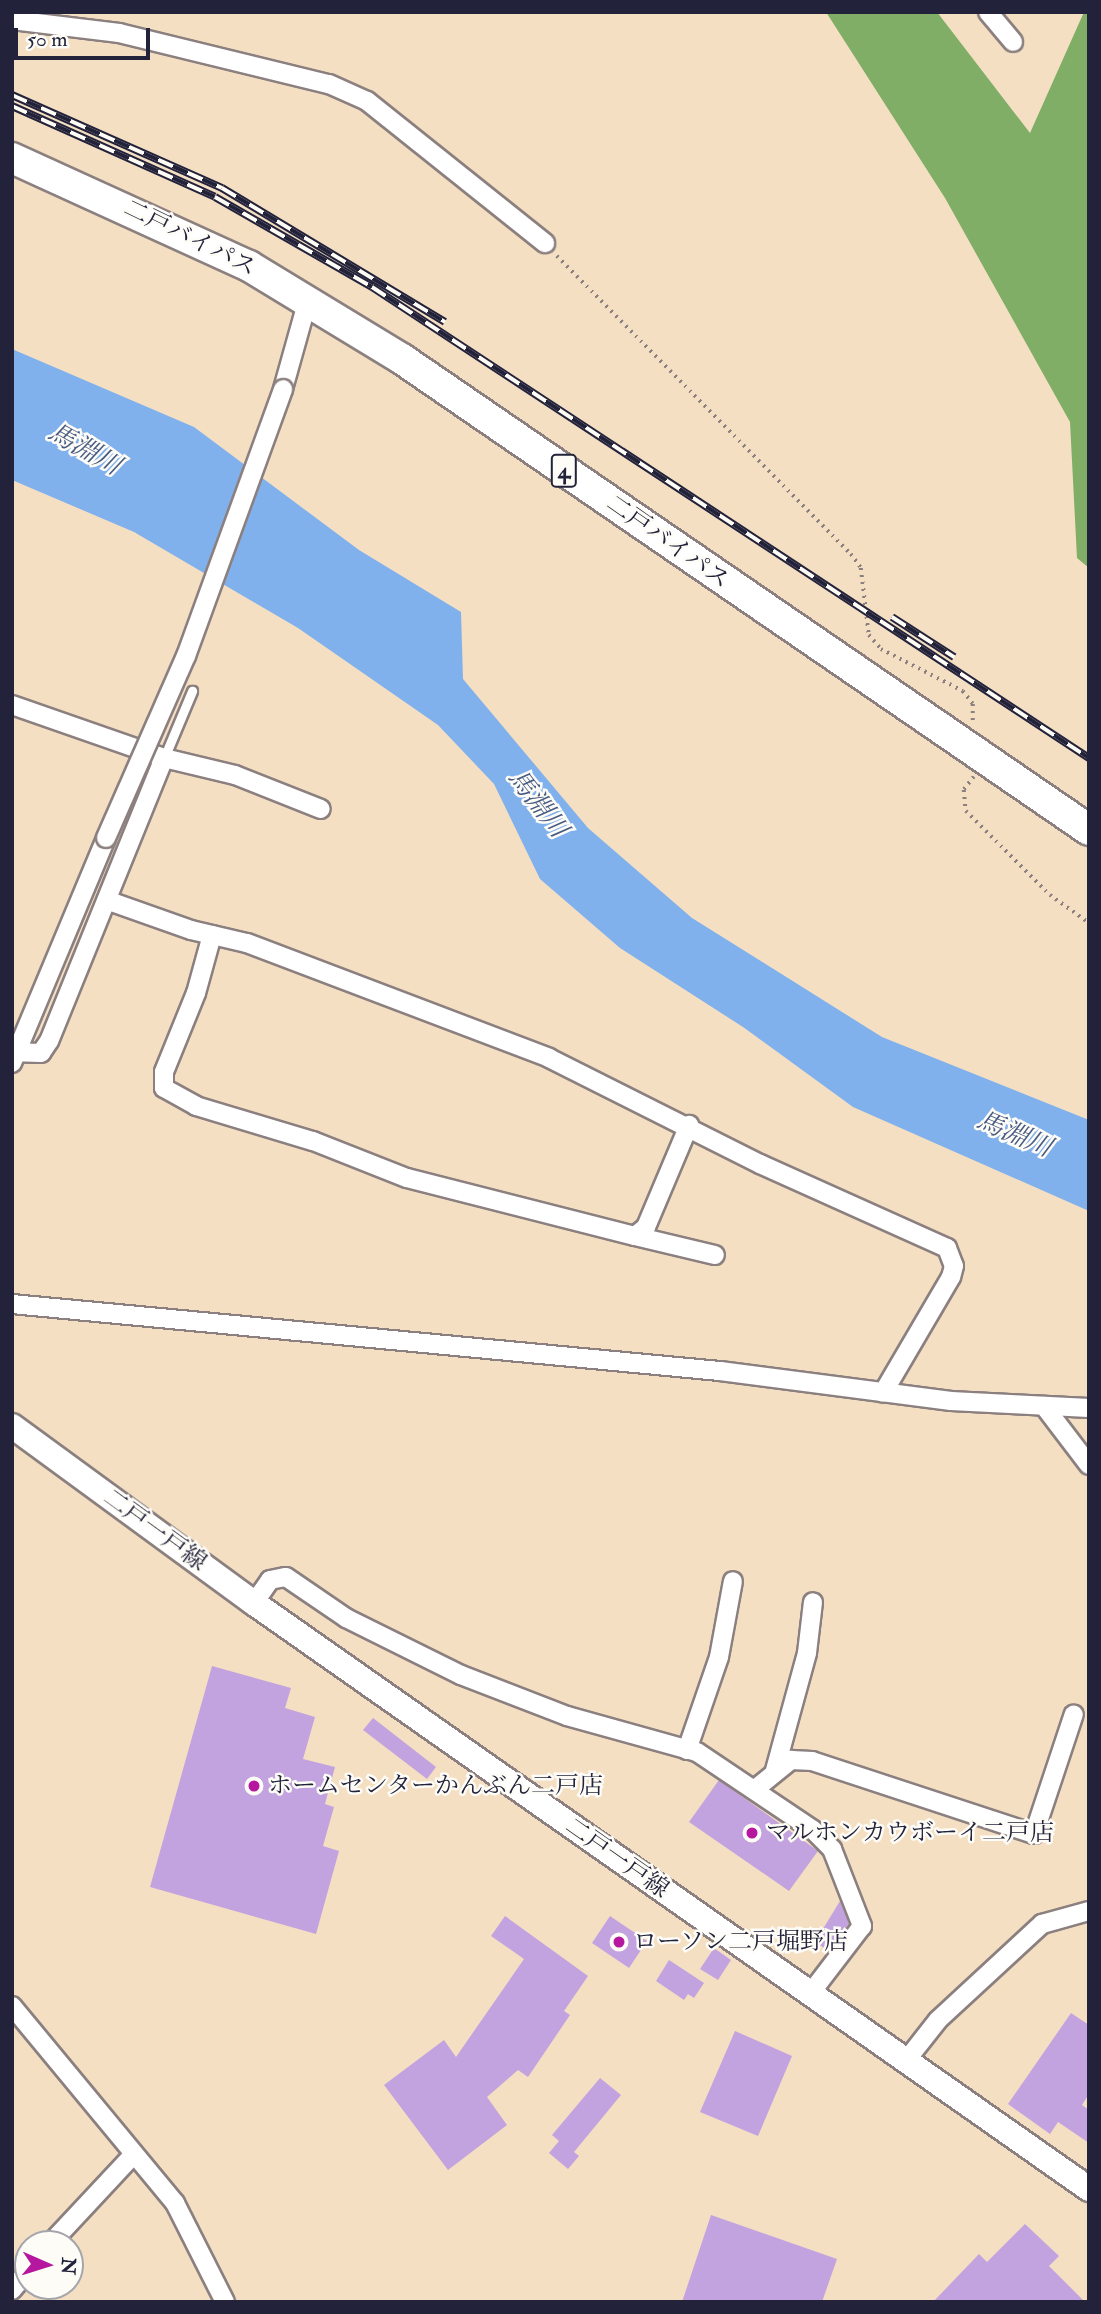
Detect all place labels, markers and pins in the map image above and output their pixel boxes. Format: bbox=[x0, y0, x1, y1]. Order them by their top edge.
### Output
place label: ホームセンターかんぶん二戸店 bbox=[268, 1772, 604, 1800]
marker: ホームセンターかんぶん二戸店 bbox=[246, 1778, 262, 1794]
place label: マルホンカウボーイ二戸店 bbox=[766, 1819, 1054, 1847]
marker: マルホンカウボーイ二戸店 bbox=[744, 1825, 760, 1841]
place label: ローソン二戸堀野店 bbox=[633, 1928, 849, 1956]
marker: ローソン二戸堀野店 bbox=[611, 1934, 627, 1950]

